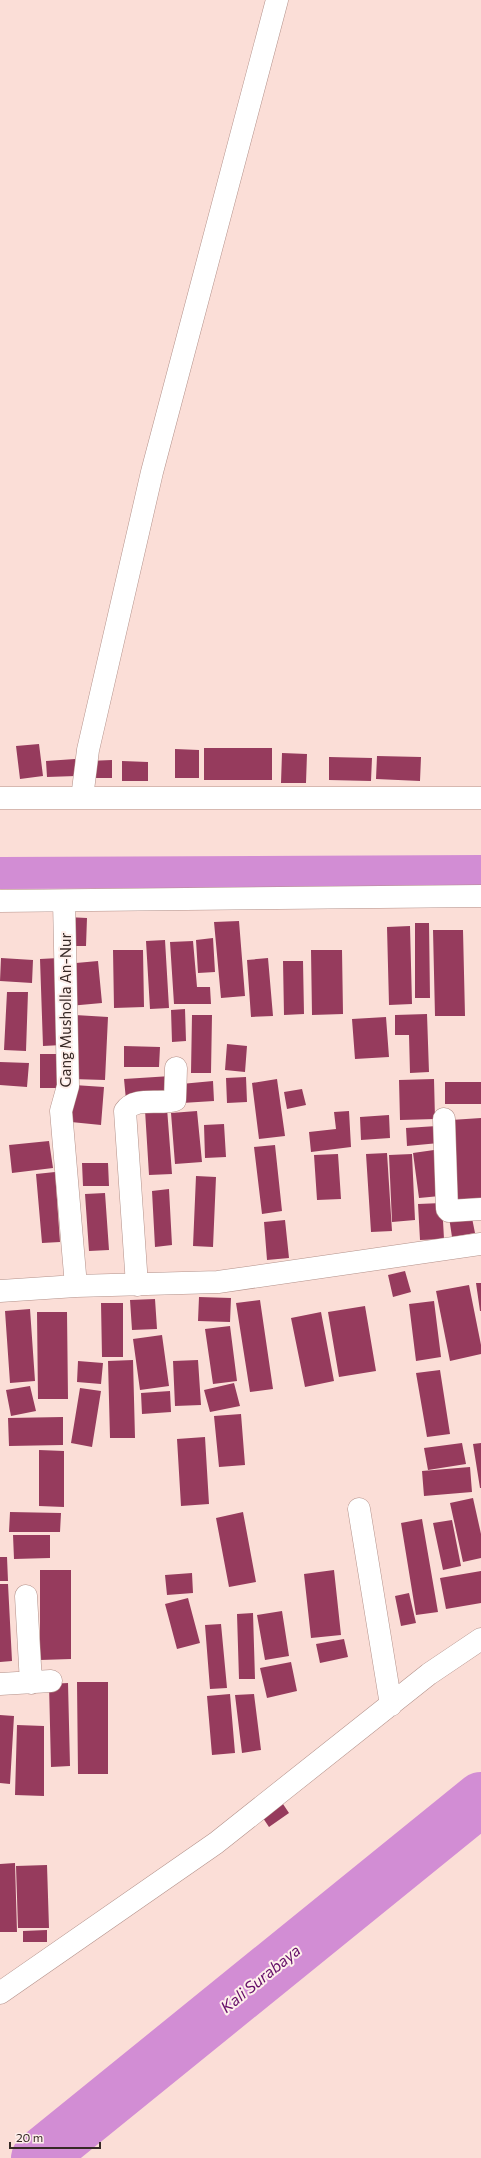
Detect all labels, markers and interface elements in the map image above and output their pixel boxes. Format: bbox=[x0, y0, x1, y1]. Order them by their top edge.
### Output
street label: Gang Musholla An-Nur bbox=[56, 933, 74, 1087]
water label: Kali Surabaya bbox=[216, 1940, 304, 2016]
scale bar bbox=[10, 2124, 100, 2150]
text: 20 m bbox=[16, 2130, 43, 2144]

